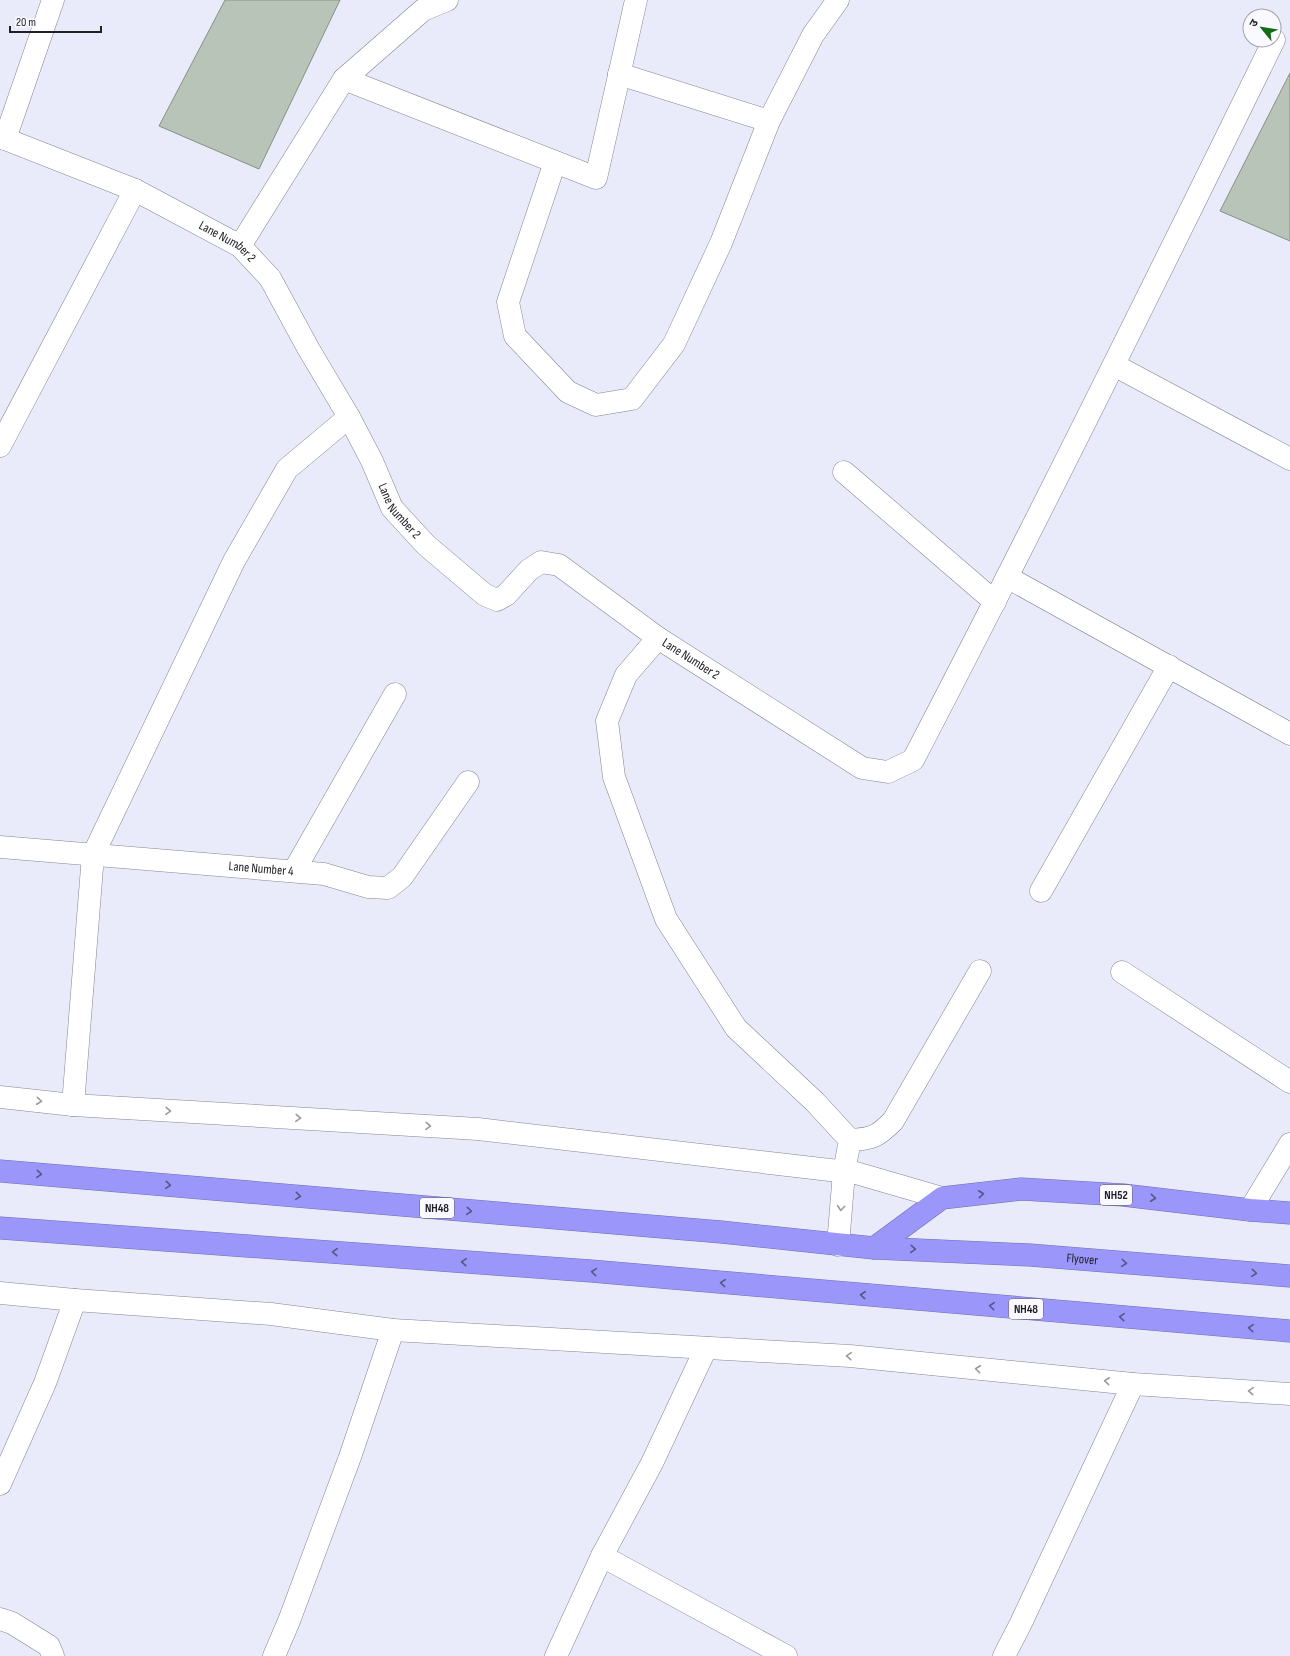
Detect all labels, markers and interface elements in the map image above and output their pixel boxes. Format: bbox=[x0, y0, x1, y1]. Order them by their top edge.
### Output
scale bar bbox=[10, 8, 101, 34]
north arrow bbox=[1242, 8, 1282, 48]
text: 20 m bbox=[16, 15, 36, 30]
text: उ bbox=[1247, 17, 1261, 29]
street label: Lane Number 2 bbox=[196, 218, 259, 266]
street label: Lane Number 2 bbox=[374, 481, 424, 542]
street label: Lane Number 2 bbox=[659, 635, 723, 683]
street label: Lane Number 4 bbox=[228, 858, 295, 879]
one-way arrow bbox=[36, 1097, 42, 1106]
one-way arrow bbox=[165, 1106, 171, 1115]
one-way arrow bbox=[295, 1114, 301, 1123]
one-way arrow bbox=[425, 1122, 431, 1130]
one-way arrow bbox=[36, 1170, 42, 1179]
one-way arrow bbox=[165, 1181, 171, 1190]
road number: NH52 bbox=[1100, 1185, 1132, 1205]
one-way arrow bbox=[978, 1189, 984, 1198]
one-way arrow bbox=[295, 1192, 301, 1201]
one-way arrow bbox=[1150, 1194, 1156, 1203]
road number: NH48 bbox=[420, 1198, 454, 1218]
one-way arrow bbox=[837, 1205, 846, 1211]
one-way arrow bbox=[466, 1206, 472, 1215]
one-way arrow bbox=[910, 1245, 916, 1254]
one-way arrow bbox=[332, 1248, 338, 1257]
street label: Flyover bbox=[1066, 1250, 1099, 1268]
one-way arrow bbox=[461, 1257, 467, 1266]
one-way arrow bbox=[1121, 1258, 1127, 1267]
one-way arrow bbox=[591, 1267, 597, 1276]
one-way arrow bbox=[1251, 1269, 1257, 1278]
one-way arrow bbox=[720, 1279, 726, 1288]
one-way arrow bbox=[860, 1291, 866, 1300]
road number: NH48 bbox=[1009, 1299, 1043, 1319]
one-way arrow bbox=[989, 1302, 995, 1311]
one-way arrow bbox=[1119, 1313, 1125, 1322]
one-way arrow bbox=[1248, 1324, 1254, 1333]
one-way arrow bbox=[846, 1352, 852, 1361]
one-way arrow bbox=[975, 1364, 981, 1373]
one-way arrow bbox=[1104, 1377, 1110, 1386]
one-way arrow bbox=[1248, 1387, 1254, 1396]

